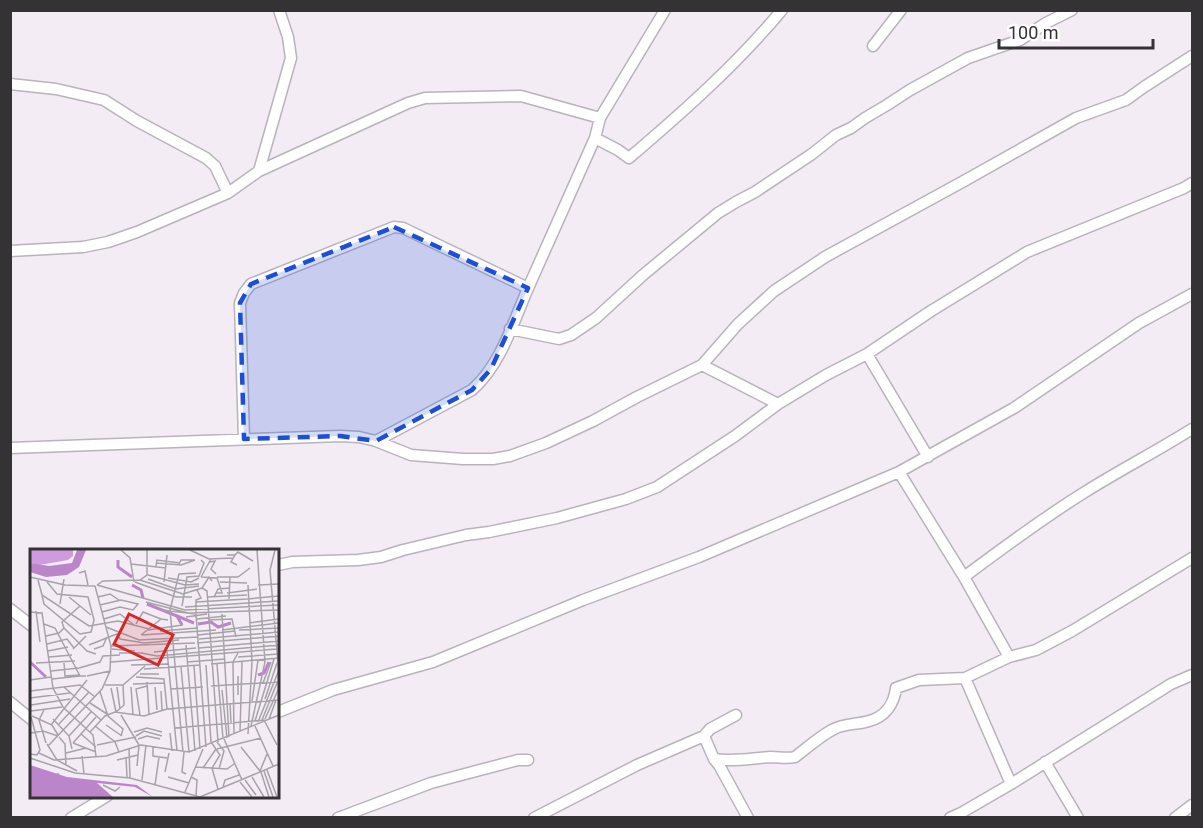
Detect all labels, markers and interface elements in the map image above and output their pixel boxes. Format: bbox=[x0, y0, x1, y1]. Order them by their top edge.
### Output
scale bar bbox=[999, 12, 1154, 50]
text: 100 m bbox=[1008, 22, 1059, 43]
inset map bbox=[30, 549, 279, 798]

